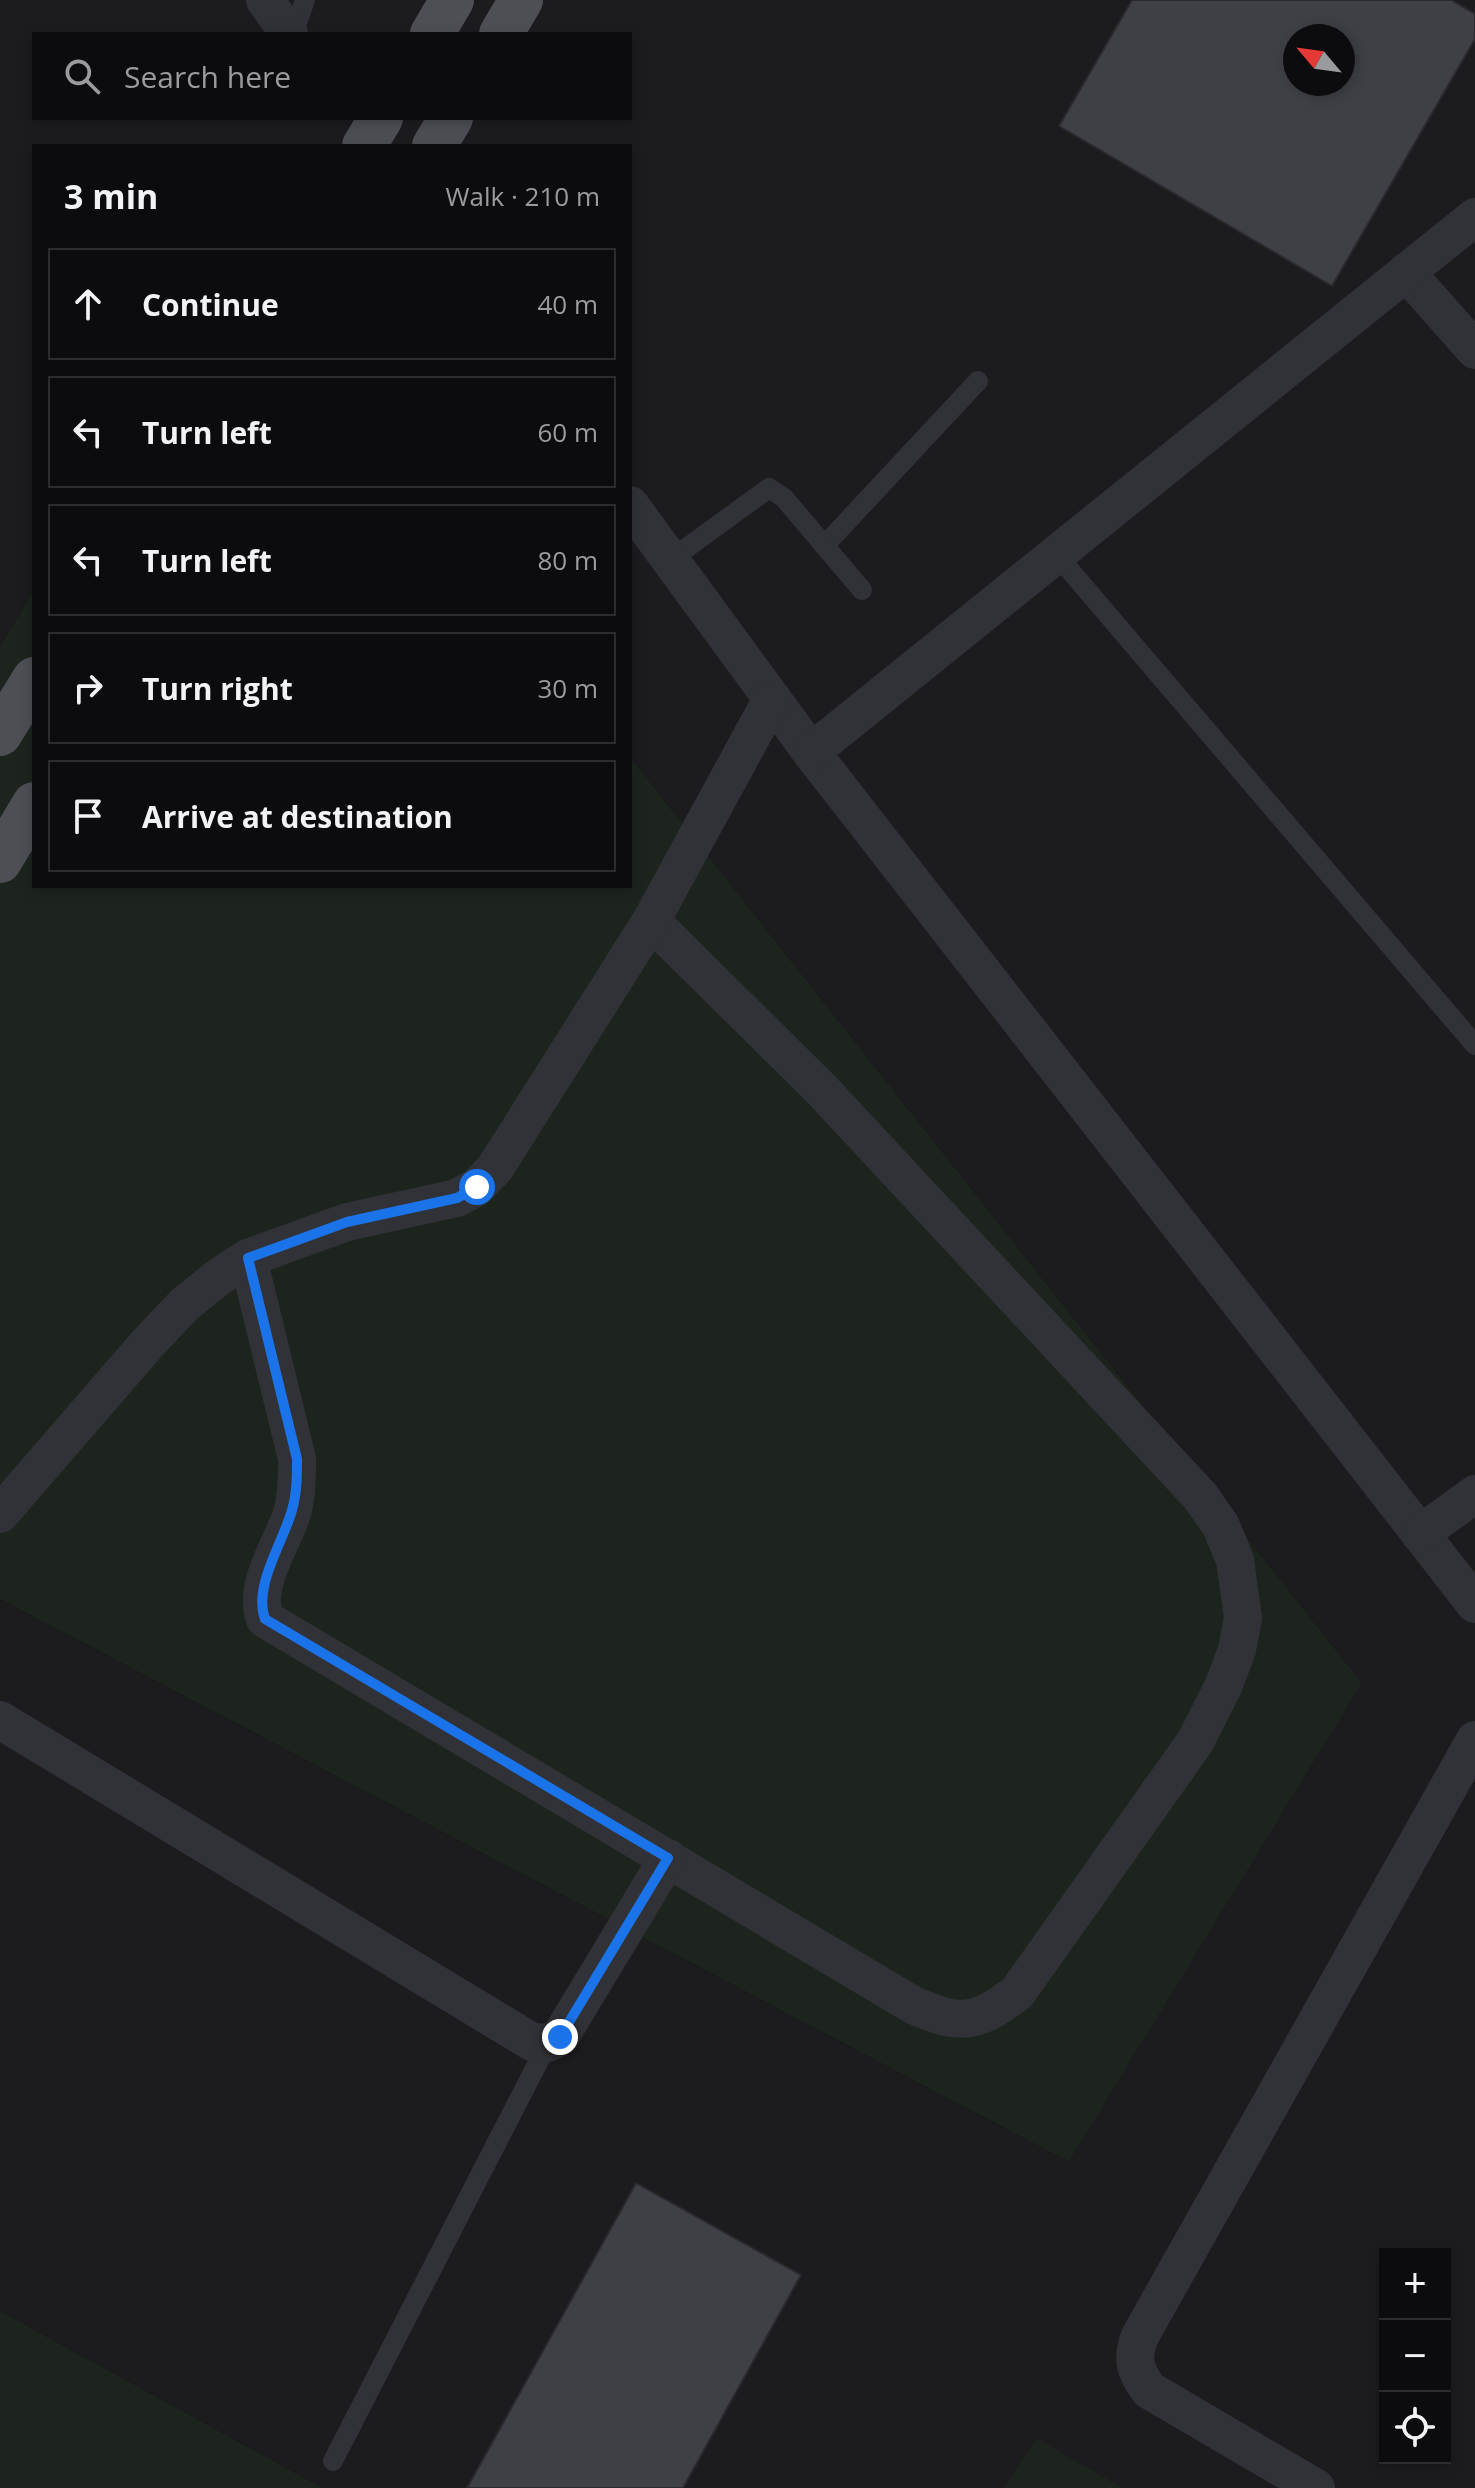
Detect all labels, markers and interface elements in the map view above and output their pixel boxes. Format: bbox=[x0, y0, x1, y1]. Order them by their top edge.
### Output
north arrow bbox=[1283, 24, 1355, 96]
search box bbox=[32, 32, 632, 120]
icon: search bbox=[60, 54, 104, 98]
text: Search here bbox=[124, 56, 291, 97]
text: 3 min bbox=[64, 173, 158, 219]
text: Walk · 210 m bbox=[446, 178, 600, 214]
icon: ahead bbox=[66, 282, 110, 326]
text: Continue bbox=[142, 284, 279, 325]
text: 40 m bbox=[537, 286, 598, 322]
icon: left bbox=[66, 410, 110, 454]
text: Turn left bbox=[142, 412, 272, 453]
text: 60 m bbox=[537, 414, 598, 450]
icon: left bbox=[66, 538, 110, 582]
text: Turn left bbox=[142, 540, 272, 581]
text: 80 m bbox=[537, 542, 598, 578]
icon: right bbox=[66, 666, 110, 710]
text: Turn right bbox=[142, 668, 293, 709]
text: 30 m bbox=[537, 670, 598, 706]
icon: arrive bbox=[66, 794, 110, 838]
text: Arrive at destination bbox=[142, 796, 453, 837]
route start bbox=[459, 1169, 495, 1205]
route end bbox=[542, 2019, 578, 2055]
map controls bbox=[1379, 2248, 1451, 2464]
button: + bbox=[1379, 2248, 1451, 2320]
button: − bbox=[1379, 2320, 1451, 2392]
button: locate bbox=[1379, 2392, 1451, 2464]

